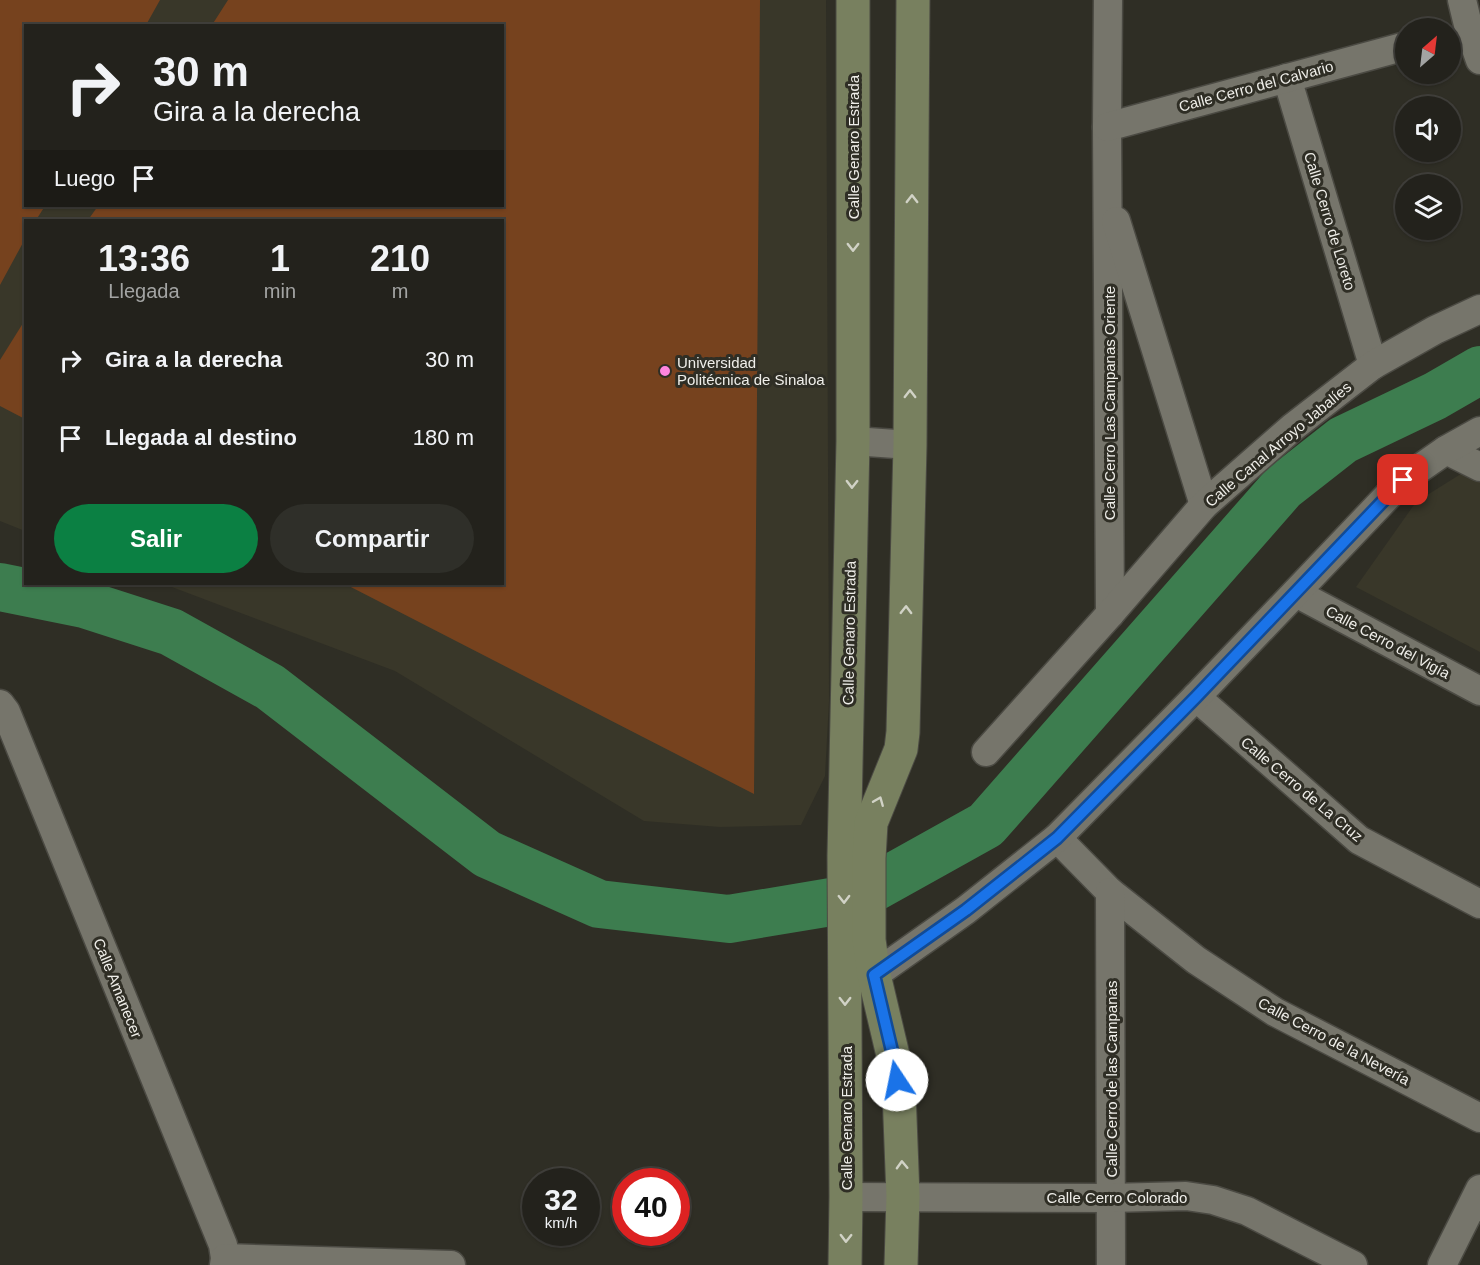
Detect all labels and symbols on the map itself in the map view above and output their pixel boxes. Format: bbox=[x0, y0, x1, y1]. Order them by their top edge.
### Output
north arrow bbox=[1395, 18, 1461, 84]
street label: Calle Cerro del Calvario bbox=[1177, 57, 1335, 115]
street label: Calle Genaro Estrada bbox=[845, 74, 862, 219]
street label: Calle Cerro de Loreto bbox=[1301, 150, 1359, 292]
one-way arrow bbox=[906, 195, 918, 204]
one-way arrow bbox=[847, 243, 859, 252]
street label: Calle Cerro Las Campanas Oriente bbox=[1101, 286, 1118, 520]
place label: Universidad Politécnica de Sinaloa bbox=[677, 354, 825, 388]
marker: Universidad Politécnica de Sinaloa bbox=[658, 364, 672, 378]
street label: Calle Canal Arroyo Jabalíes bbox=[1202, 378, 1354, 510]
one-way arrow bbox=[904, 390, 916, 399]
pin bbox=[1377, 454, 1428, 505]
one-way arrow bbox=[846, 480, 858, 489]
street label: Calle Genaro Estrada bbox=[839, 560, 859, 705]
street label: Calle Cerro del Vigía bbox=[1323, 602, 1454, 682]
one-way arrow bbox=[900, 606, 912, 615]
street label: Calle Cerro de La Cruz bbox=[1238, 733, 1366, 845]
one-way arrow bbox=[872, 796, 884, 807]
one-way arrow bbox=[838, 895, 850, 904]
street label: Calle Amanecer bbox=[90, 936, 146, 1040]
street label: Calle Cerro de las Campanas bbox=[1103, 981, 1120, 1177]
street label: Calle Cerro de la Nevería bbox=[1255, 994, 1413, 1089]
one-way arrow bbox=[839, 997, 851, 1006]
street label: Calle Genaro Estrada bbox=[838, 1045, 855, 1190]
position arrow bbox=[865, 1048, 929, 1112]
one-way arrow bbox=[895, 1160, 908, 1169]
speed limit sign: 40 bbox=[612, 1168, 690, 1246]
street label: Calle Cerro Colorado bbox=[1047, 1189, 1187, 1206]
one-way arrow bbox=[839, 1234, 852, 1243]

